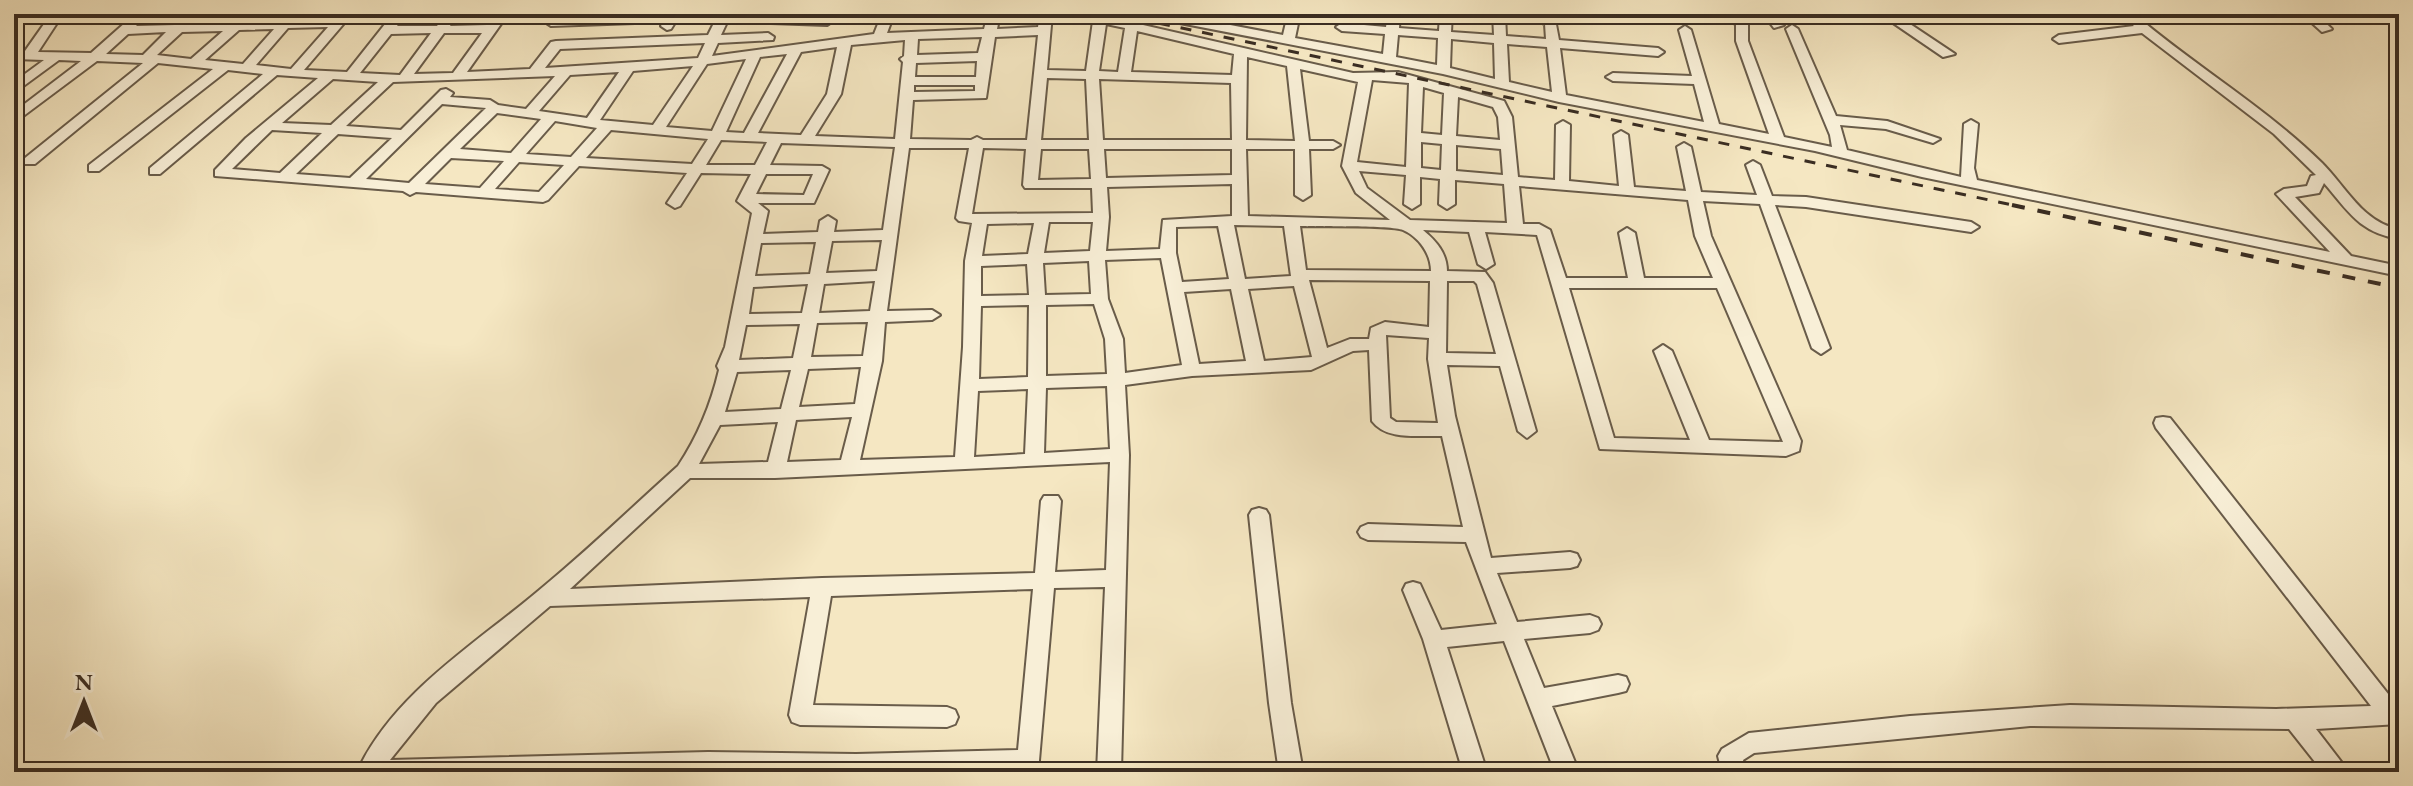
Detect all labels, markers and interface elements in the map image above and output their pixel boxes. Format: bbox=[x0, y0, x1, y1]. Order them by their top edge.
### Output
north arrow bbox=[44, 662, 124, 742]
text: N bbox=[75, 668, 93, 697]

